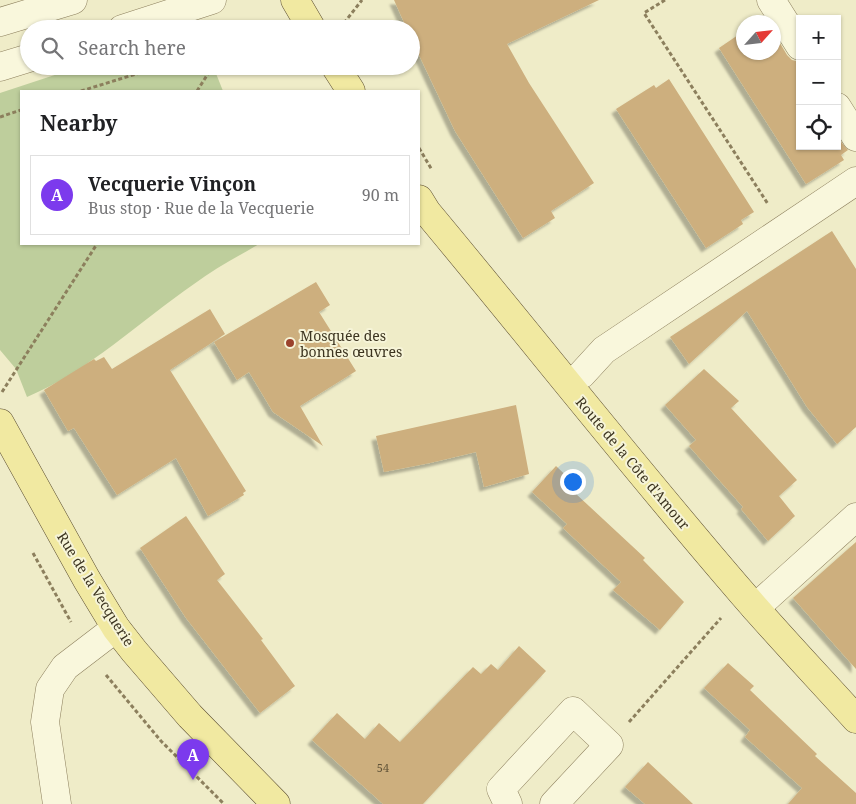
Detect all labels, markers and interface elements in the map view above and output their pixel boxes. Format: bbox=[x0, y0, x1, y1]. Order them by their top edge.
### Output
north arrow bbox=[736, 15, 781, 60]
map controls bbox=[796, 15, 841, 150]
button: + bbox=[796, 15, 841, 60]
search box bbox=[20, 20, 420, 75]
icon: search bbox=[38, 34, 66, 62]
text: Search here bbox=[78, 35, 186, 61]
button: − bbox=[796, 60, 841, 105]
button: locate bbox=[796, 105, 841, 150]
text: Nearby bbox=[40, 109, 118, 137]
text: Vecquerie Vinçon bbox=[88, 171, 256, 197]
text: A bbox=[51, 184, 63, 206]
text: 90 m bbox=[362, 184, 399, 206]
text: Bus stop · Rue de la Vecquerie bbox=[88, 197, 314, 219]
place label: Mosquée des bonnes œuvres bbox=[300, 326, 402, 361]
marker: Mosquée des bonnes œuvres bbox=[284, 337, 296, 349]
street label: Route de la Côte d'Amour bbox=[572, 393, 694, 534]
your location bbox=[560, 469, 586, 495]
street label: Rue de la Vecquerie bbox=[53, 528, 139, 650]
pin: A bbox=[177, 739, 209, 780]
house number: 54 bbox=[377, 760, 389, 775]

